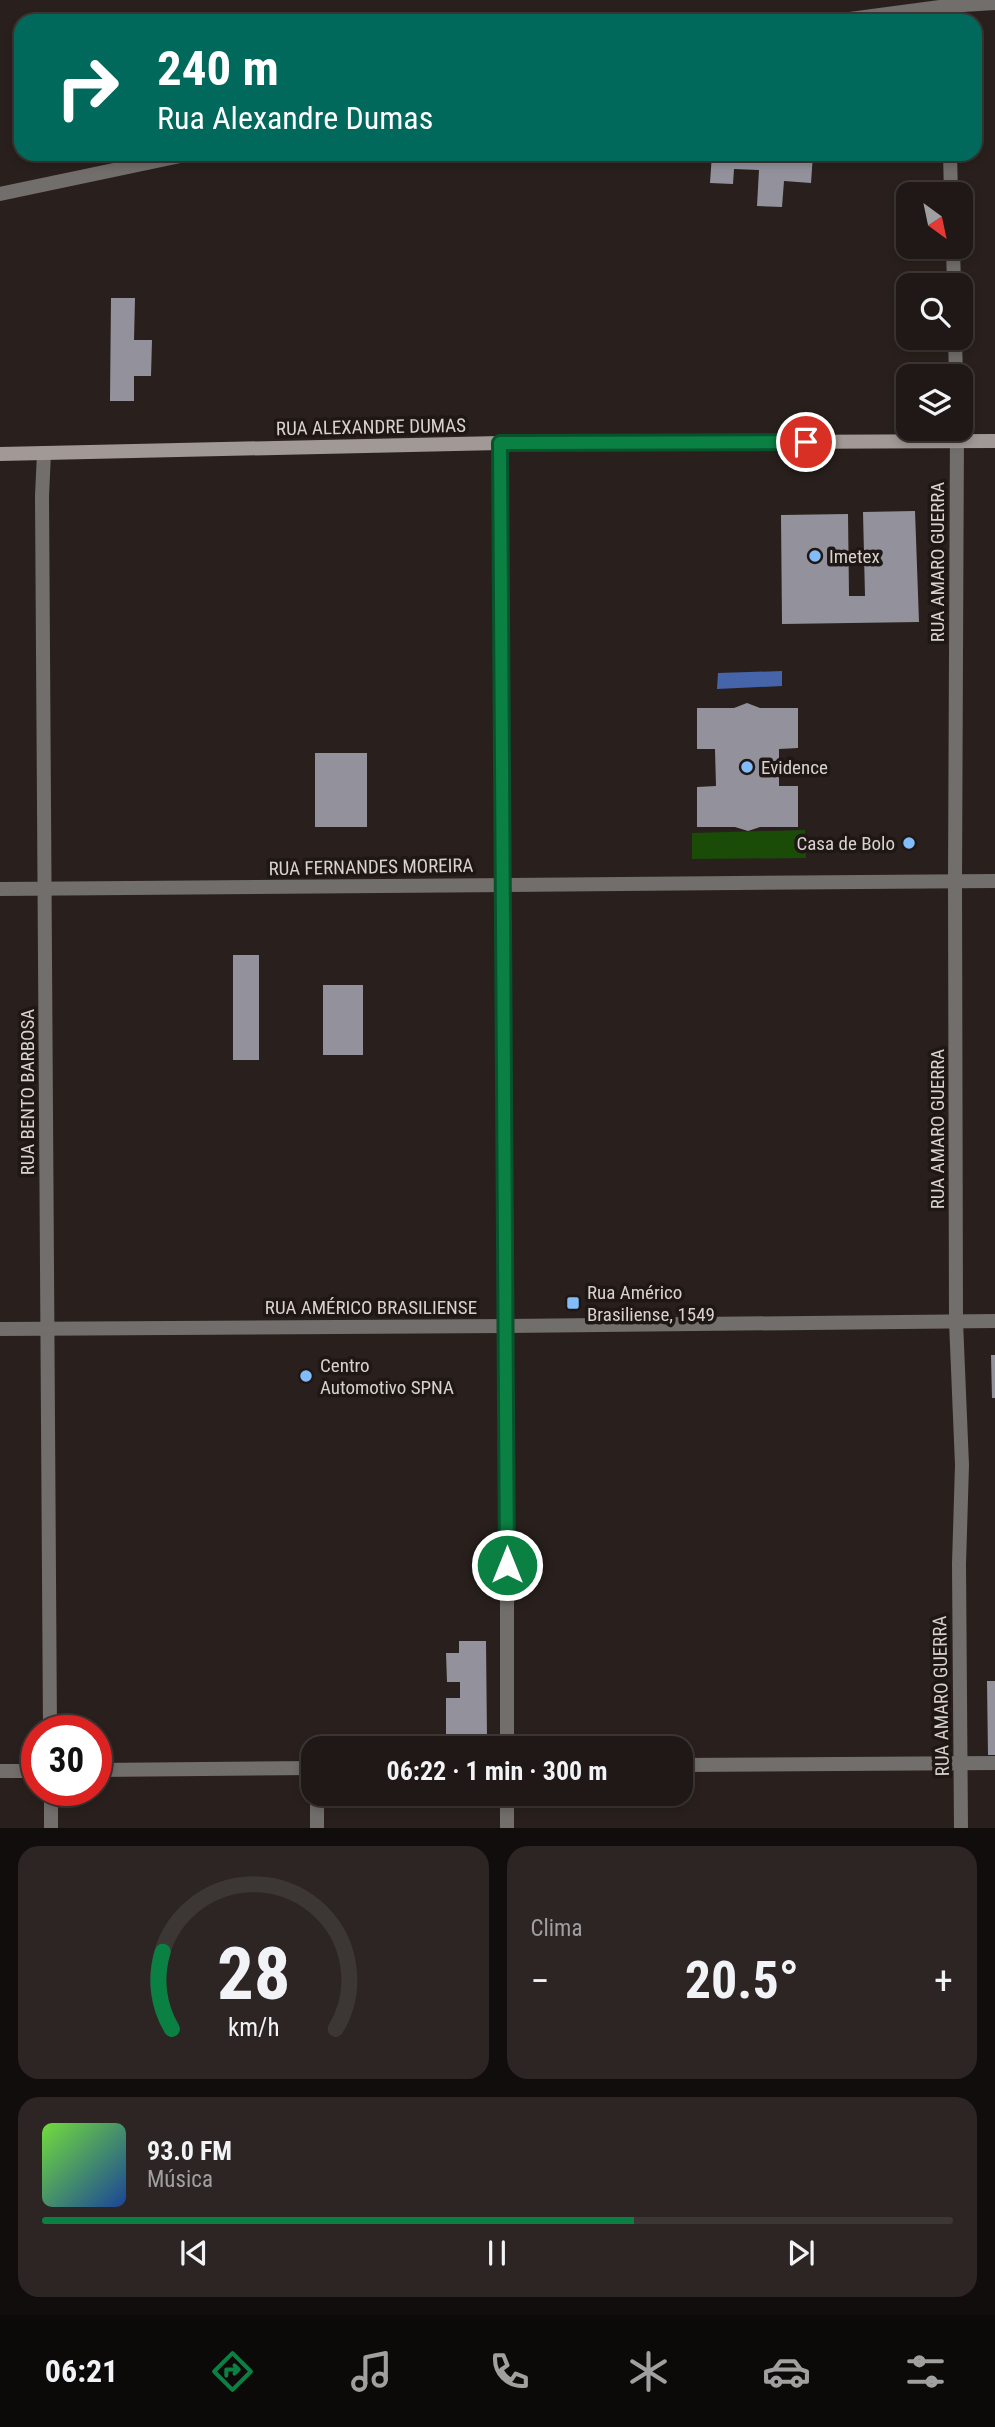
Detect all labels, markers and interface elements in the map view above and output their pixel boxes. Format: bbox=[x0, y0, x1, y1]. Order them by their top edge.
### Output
text: 240 m bbox=[157, 40, 279, 97]
icon: right bbox=[42, 42, 133, 133]
text: Rua Alexandre Dumas bbox=[157, 99, 433, 137]
north arrow bbox=[896, 182, 973, 259]
map controls bbox=[896, 182, 973, 441]
button: search bbox=[896, 273, 973, 350]
button: layers bbox=[896, 364, 973, 441]
pin bbox=[776, 412, 836, 472]
street label: RUA ALEXANDRE DUMAS bbox=[276, 414, 466, 440]
icon: arrive bbox=[787, 423, 825, 461]
street label: RUA AMARO GUERRA bbox=[926, 482, 949, 642]
place label: Imetex bbox=[829, 545, 880, 568]
marker: Imetex bbox=[807, 548, 823, 564]
place label: Evidence bbox=[761, 756, 828, 779]
marker: Evidence bbox=[739, 759, 755, 775]
place label: Casa de Bolo bbox=[797, 832, 895, 855]
marker: Casa de Bolo bbox=[901, 835, 917, 851]
street label: RUA FERNANDES MOREIRA bbox=[268, 854, 474, 880]
street label: RUA BENTO BARBOSA bbox=[16, 1009, 39, 1175]
street label: RUA AMARO GUERRA bbox=[926, 1049, 949, 1209]
place label: Rua Américo Brasiliense, 1549 bbox=[587, 1281, 715, 1326]
marker: Rua Américo Brasiliense, 1549 bbox=[565, 1295, 581, 1311]
street label: RUA AMÉRICO BRASILIENSE bbox=[265, 1296, 477, 1319]
place label: Centro Automotivo SPNA bbox=[320, 1354, 454, 1399]
marker: Centro Automotivo SPNA bbox=[298, 1368, 314, 1384]
position arrow bbox=[470, 1528, 544, 1602]
street label: RUA AMARO GUERRA bbox=[928, 1615, 954, 1777]
speed limit sign: 30 bbox=[21, 1715, 112, 1806]
text: 06:22 · 1 min · 300 m bbox=[387, 1756, 607, 1786]
text: Clima bbox=[531, 1915, 582, 1942]
text: 28 bbox=[216, 1931, 290, 2017]
text: 20.5° bbox=[685, 1950, 799, 2011]
text: − bbox=[531, 1959, 550, 2003]
text: + bbox=[934, 1959, 953, 2003]
text: km/h bbox=[228, 2012, 279, 2041]
text: 93.0 FM bbox=[147, 2136, 232, 2166]
text: Música bbox=[147, 2166, 213, 2193]
icon: previous bbox=[175, 2234, 213, 2272]
icon: pause bbox=[478, 2234, 516, 2272]
icon: next bbox=[782, 2234, 820, 2272]
icon: directions bbox=[208, 2347, 257, 2396]
icon: music bbox=[347, 2347, 396, 2396]
icon: phone bbox=[485, 2347, 534, 2396]
icon: climate bbox=[624, 2347, 673, 2396]
icon: car bbox=[762, 2347, 811, 2396]
icon: filters bbox=[901, 2347, 950, 2396]
text: 06:21 bbox=[45, 2352, 118, 2390]

